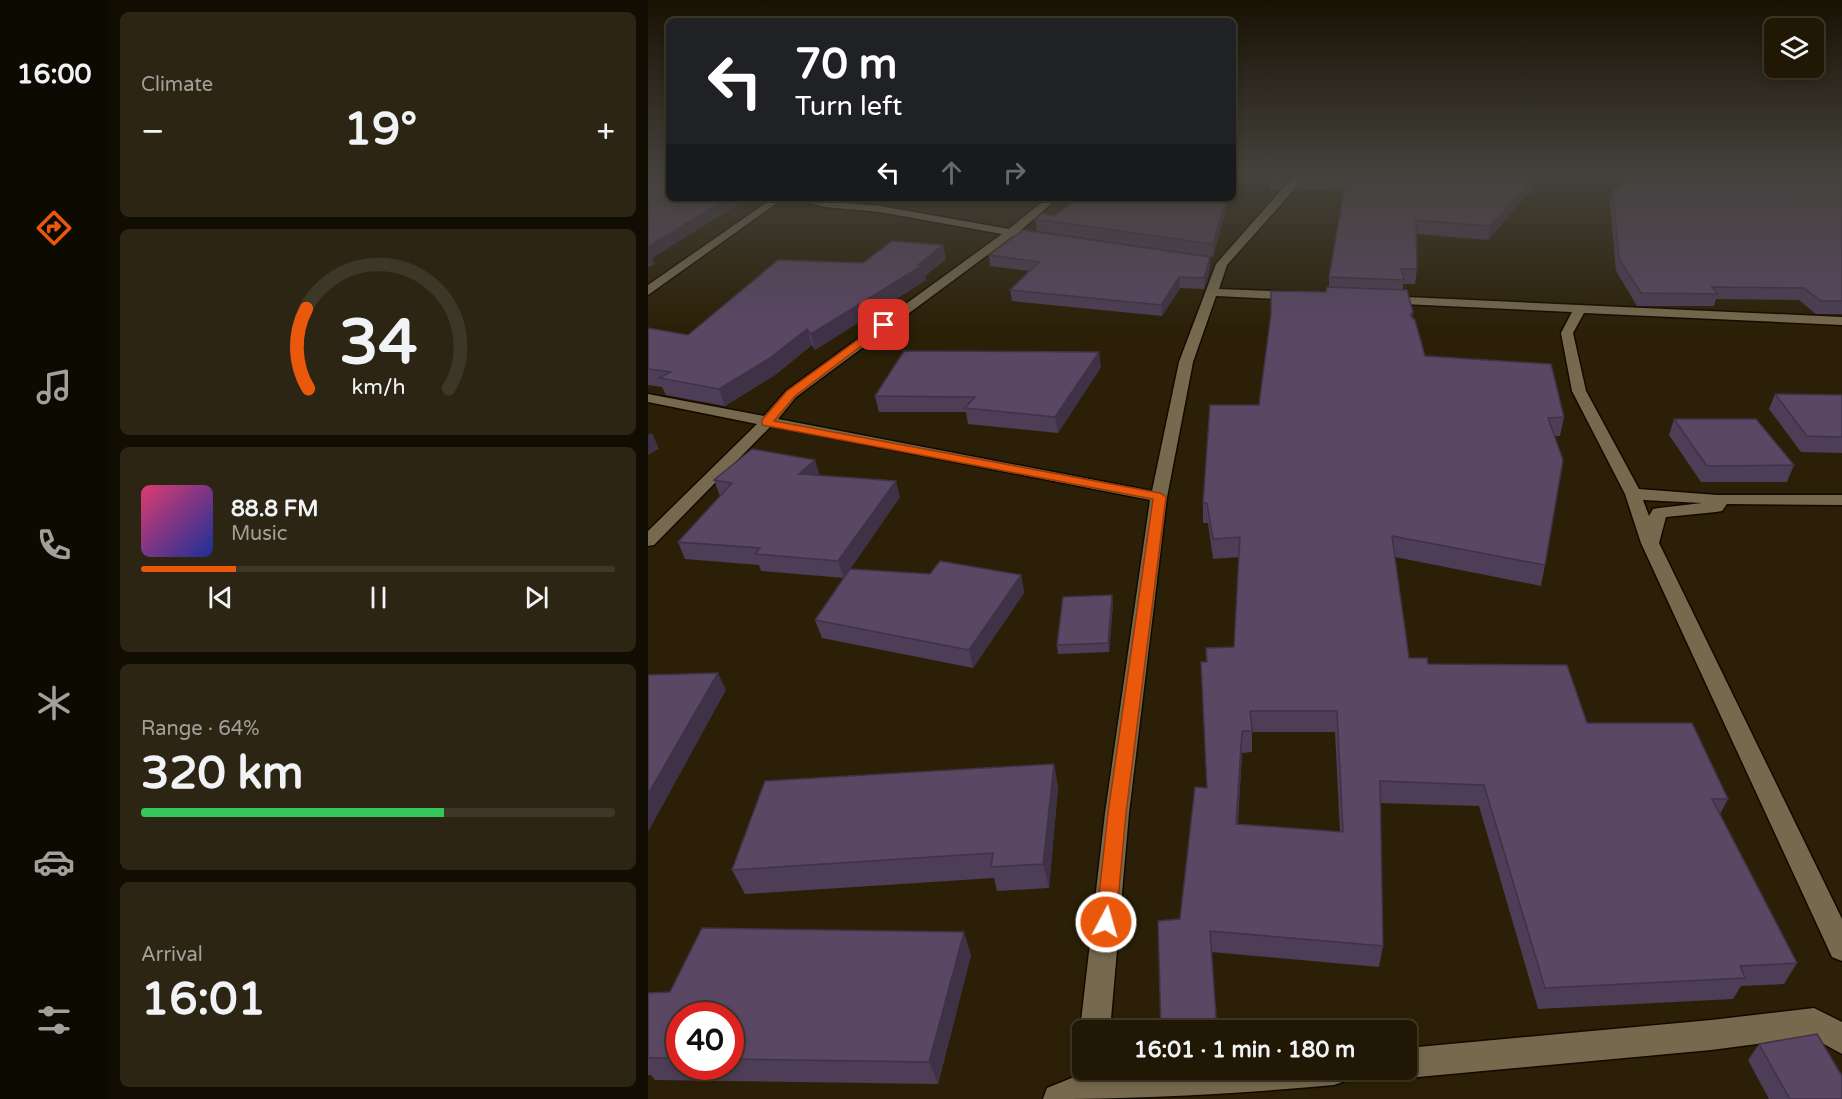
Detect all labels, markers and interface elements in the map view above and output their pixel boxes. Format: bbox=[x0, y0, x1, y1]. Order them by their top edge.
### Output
map controls bbox=[1764, 18, 1824, 78]
button: layers bbox=[1764, 18, 1824, 78]
text: 70 m bbox=[795, 39, 897, 90]
icon: left bbox=[696, 42, 774, 120]
text: 16:00 bbox=[17, 58, 91, 91]
text: Climate bbox=[141, 73, 213, 97]
text: Turn left bbox=[795, 90, 902, 123]
text: 19° bbox=[344, 103, 417, 157]
text: − bbox=[141, 112, 165, 151]
text: + bbox=[596, 112, 615, 151]
icon: left bbox=[872, 156, 905, 189]
icon: ahead bbox=[935, 156, 968, 189]
icon: right bbox=[998, 156, 1031, 189]
icon: directions bbox=[33, 207, 75, 249]
pin bbox=[858, 299, 909, 350]
text: 34 bbox=[339, 306, 417, 381]
icon: arrive bbox=[867, 308, 900, 341]
icon: music bbox=[33, 366, 75, 408]
text: km/h bbox=[351, 375, 405, 401]
text: 88.8 FM bbox=[231, 496, 318, 522]
text: Music bbox=[231, 522, 287, 546]
icon: phone bbox=[33, 524, 75, 566]
icon: previous bbox=[204, 581, 237, 614]
icon: pause bbox=[362, 581, 395, 614]
icon: next bbox=[520, 581, 553, 614]
icon: climate bbox=[33, 682, 75, 724]
text: Range · 64% bbox=[141, 717, 260, 741]
text: 320 km bbox=[141, 747, 303, 801]
icon: car bbox=[33, 841, 75, 883]
position arrow bbox=[1074, 890, 1138, 954]
text: Arrival bbox=[141, 943, 203, 967]
text: 16:01 bbox=[141, 973, 266, 1027]
icon: filters bbox=[33, 999, 75, 1041]
speed limit sign: 40 bbox=[666, 1002, 744, 1080]
text: 16:01 · 1 min · 180 m bbox=[1134, 1037, 1355, 1063]

